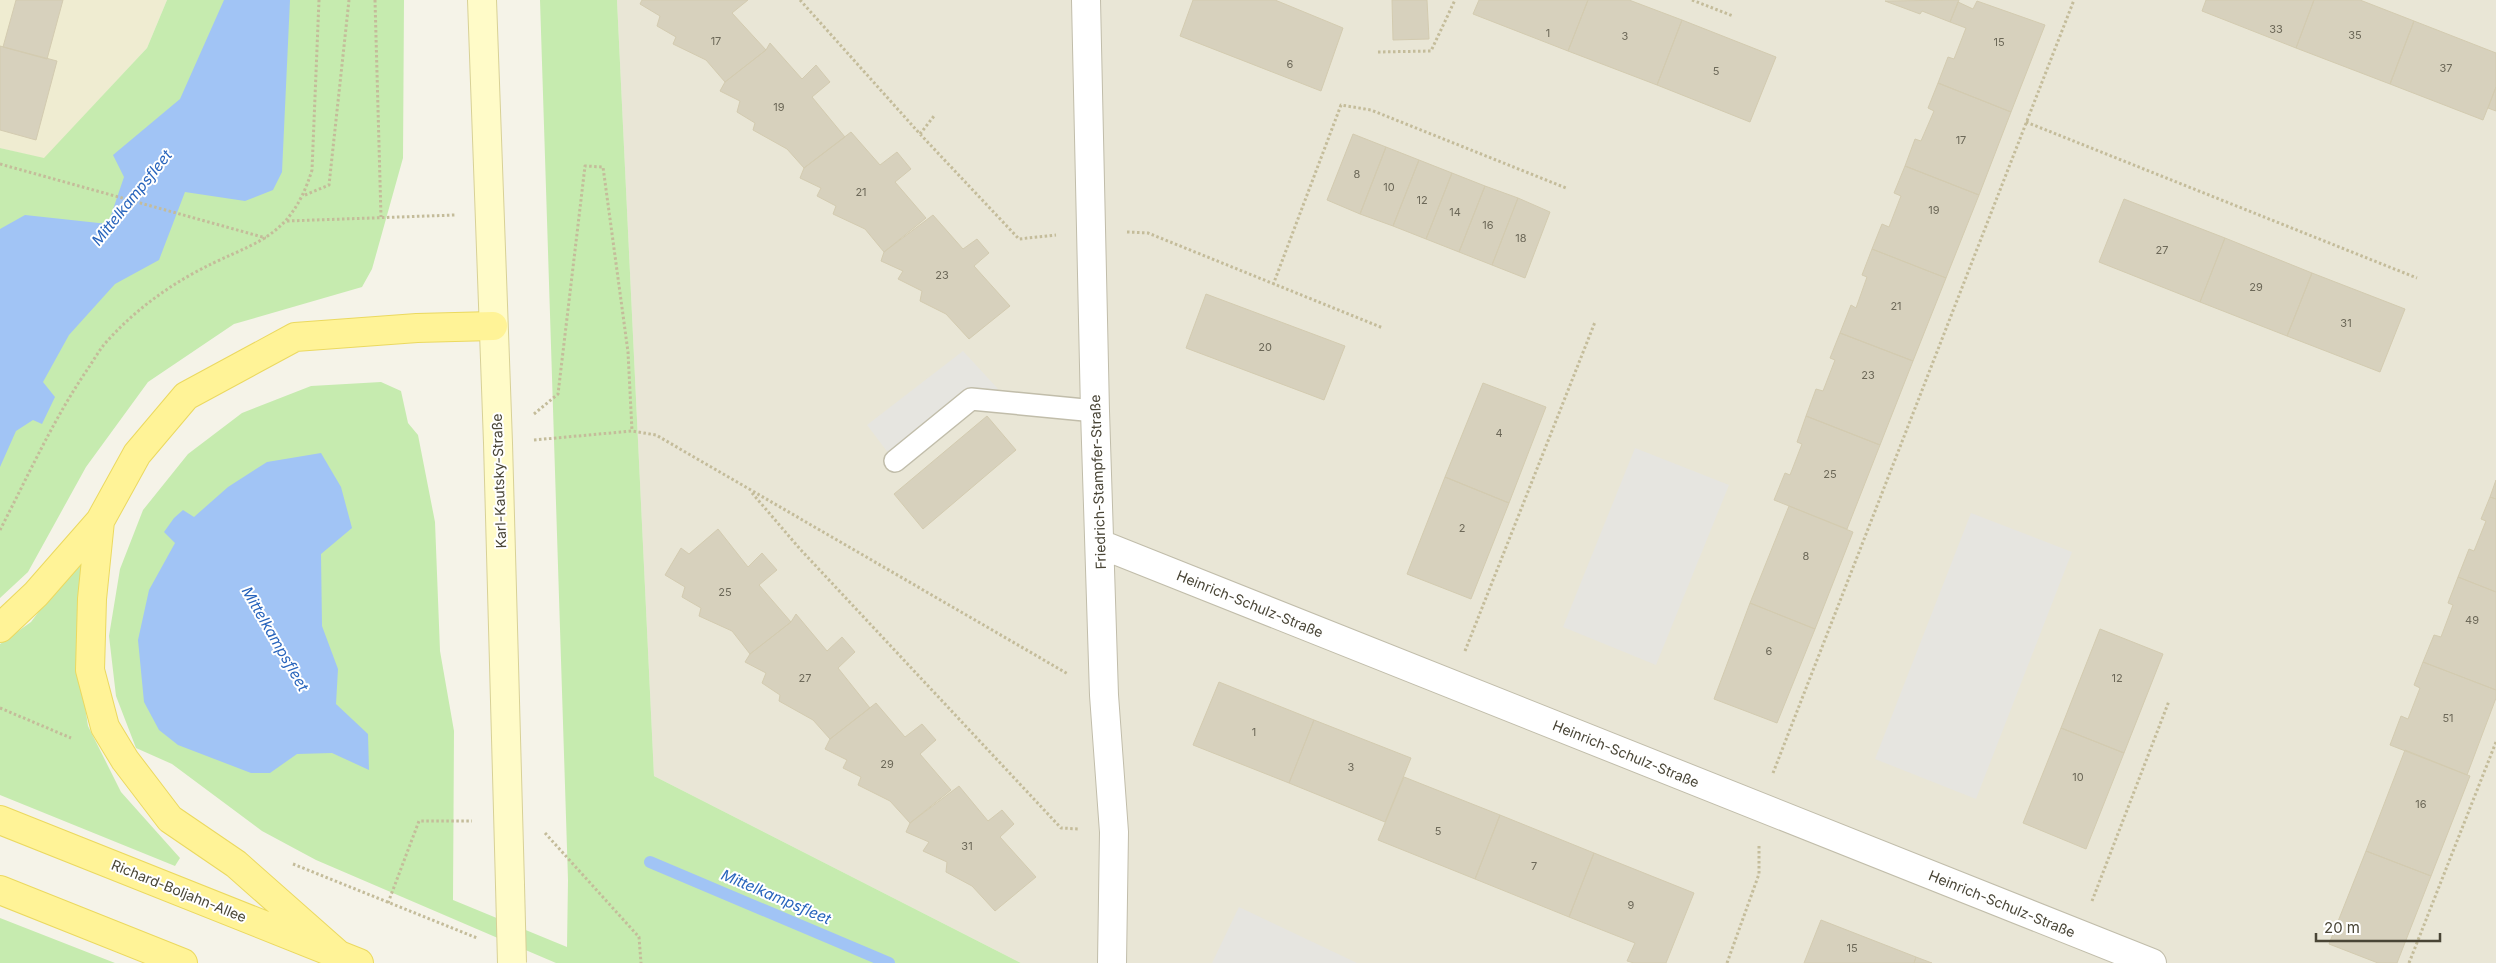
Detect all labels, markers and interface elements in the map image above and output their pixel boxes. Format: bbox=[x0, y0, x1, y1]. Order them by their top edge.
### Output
house number: 33 bbox=[2269, 22, 2283, 36]
house number: 1 bbox=[1546, 26, 1550, 40]
house number: 35 bbox=[2348, 28, 2362, 42]
house number: 3 bbox=[1622, 29, 1629, 43]
house number: 17 bbox=[711, 34, 721, 48]
house number: 15 bbox=[1993, 35, 2005, 49]
house number: 6 bbox=[1287, 57, 1294, 71]
house number: 37 bbox=[2439, 61, 2453, 75]
house number: 5 bbox=[1713, 64, 1720, 78]
house number: 19 bbox=[773, 100, 785, 114]
house number: 17 bbox=[1956, 133, 1966, 147]
water label: Mittelkampsfleet bbox=[87, 145, 177, 249]
house number: 8 bbox=[1354, 167, 1361, 181]
house number: 10 bbox=[1383, 180, 1395, 194]
house number: 21 bbox=[855, 185, 867, 199]
house number: 12 bbox=[1416, 193, 1428, 207]
house number: 19 bbox=[1928, 203, 1940, 217]
house number: 14 bbox=[1449, 205, 1461, 219]
house number: 16 bbox=[1482, 218, 1494, 232]
house number: 18 bbox=[1515, 231, 1527, 245]
house number: 27 bbox=[2156, 243, 2168, 257]
house number: 23 bbox=[935, 268, 949, 282]
house number: 29 bbox=[2249, 280, 2263, 294]
house number: 21 bbox=[1890, 299, 1902, 313]
house number: 31 bbox=[2340, 316, 2352, 330]
house number: 20 bbox=[1258, 340, 1272, 354]
house number: 23 bbox=[1861, 368, 1875, 382]
street label: Friedrich-Stampfer-Straße bbox=[1086, 394, 1109, 570]
street label: Karl-Kautsky-Straße bbox=[488, 413, 509, 549]
house number: 4 bbox=[1495, 426, 1503, 440]
house number: 25 bbox=[1823, 467, 1837, 481]
house number: 2 bbox=[1459, 521, 1465, 535]
house number: 8 bbox=[1803, 549, 1810, 563]
street label: Heinrich-Schulz-Straße bbox=[1174, 566, 1326, 641]
water label: Mittelkampsfleet bbox=[238, 583, 314, 695]
house number: 25 bbox=[718, 585, 732, 599]
house number: 49 bbox=[2465, 613, 2479, 627]
house number: 6 bbox=[1766, 644, 1773, 658]
house number: 27 bbox=[799, 671, 811, 685]
house number: 12 bbox=[2111, 671, 2123, 685]
house number: 51 bbox=[2442, 711, 2454, 725]
street label: Heinrich-Schulz-Straße bbox=[1550, 716, 1702, 791]
house number: 1 bbox=[1252, 725, 1256, 739]
house number: 29 bbox=[880, 757, 894, 771]
house number: 3 bbox=[1348, 760, 1355, 774]
house number: 10 bbox=[2072, 770, 2084, 784]
house number: 16 bbox=[2415, 797, 2427, 811]
house number: 5 bbox=[1435, 824, 1442, 838]
house number: 31 bbox=[961, 839, 973, 853]
street label: Richard-Boljahn-Allee bbox=[109, 856, 249, 925]
house number: 7 bbox=[1531, 859, 1537, 873]
water label: Mittelkampsfleet bbox=[718, 865, 835, 929]
street label: Heinrich-Schulz-Straße bbox=[1926, 866, 2078, 941]
house number: 9 bbox=[1628, 898, 1635, 912]
scale bar bbox=[2316, 910, 2440, 942]
text: 20 m bbox=[2324, 918, 2360, 937]
house number: 15 bbox=[1846, 941, 1858, 955]

